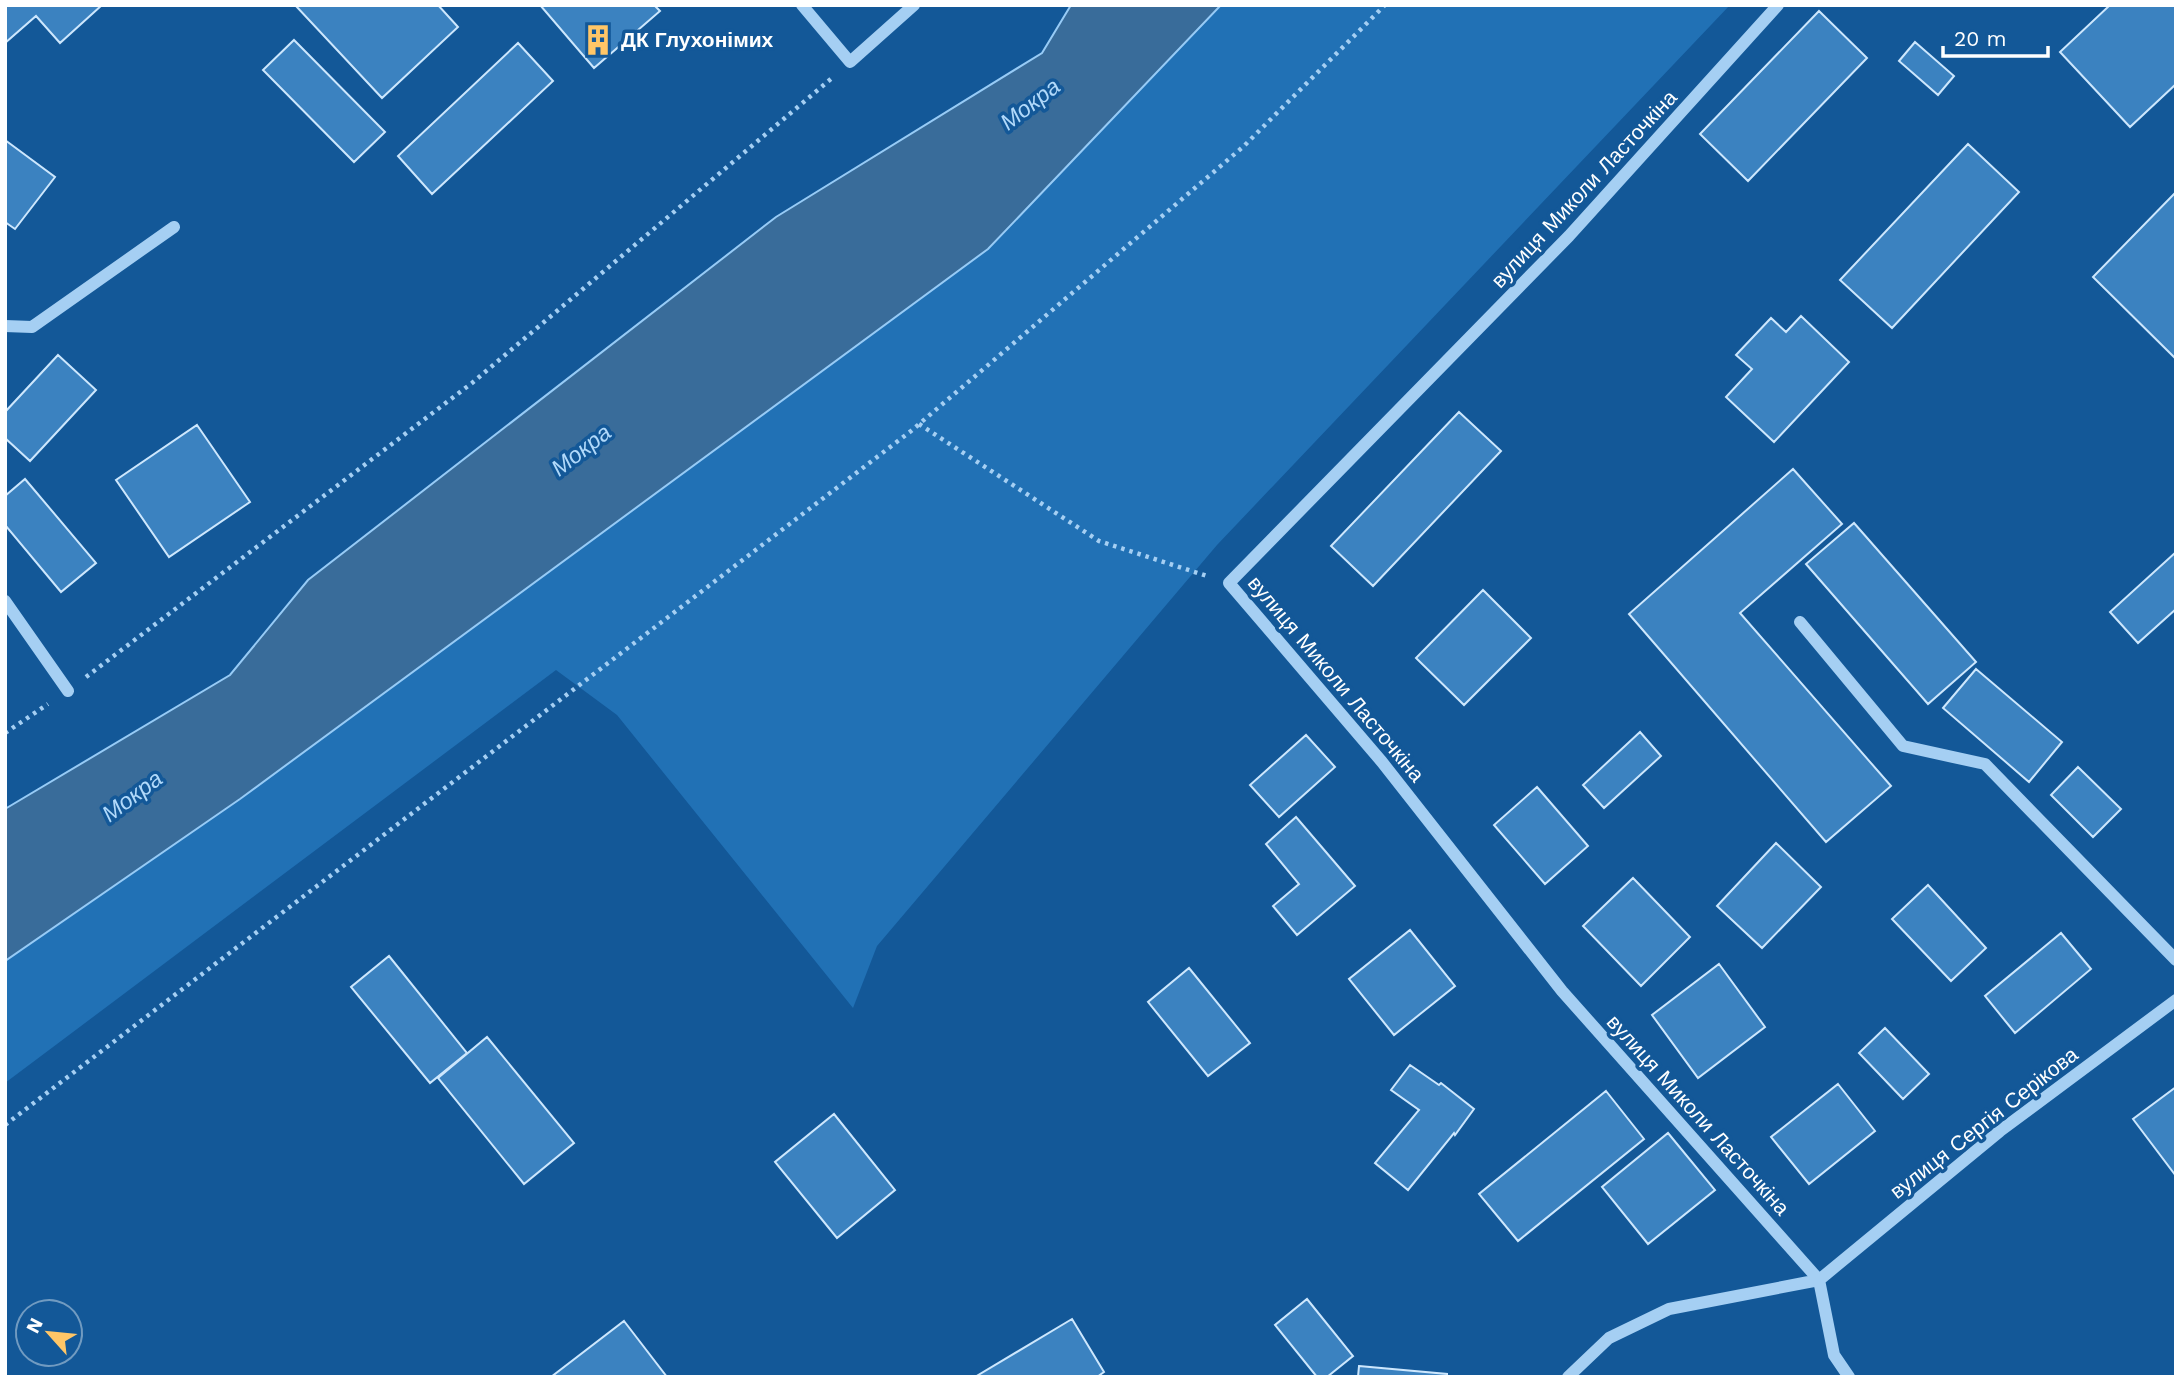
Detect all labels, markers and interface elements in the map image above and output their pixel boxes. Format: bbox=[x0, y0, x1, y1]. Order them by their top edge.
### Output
scale bar bbox=[1943, 14, 2048, 58]
building icon: ДК Глухонімих bbox=[581, 23, 615, 57]
text: 20 m bbox=[1954, 26, 2006, 51]
place label: ДК Глухонімих bbox=[621, 27, 774, 52]
water label: Мокра bbox=[995, 73, 1066, 136]
street label: вулиця Миколи Ласточкіна bbox=[1486, 84, 1682, 293]
water label: Мокра bbox=[546, 419, 617, 482]
street label: вулиця Миколи Ласточкіна bbox=[1243, 571, 1430, 787]
water label: Мокра bbox=[97, 765, 168, 828]
street label: вулиця Миколи Ласточкіна bbox=[1602, 1009, 1795, 1220]
street label: вулиця Сергія Серікова bbox=[1885, 1041, 2083, 1204]
north arrow bbox=[14, 1298, 84, 1368]
text: N bbox=[21, 1314, 48, 1337]

